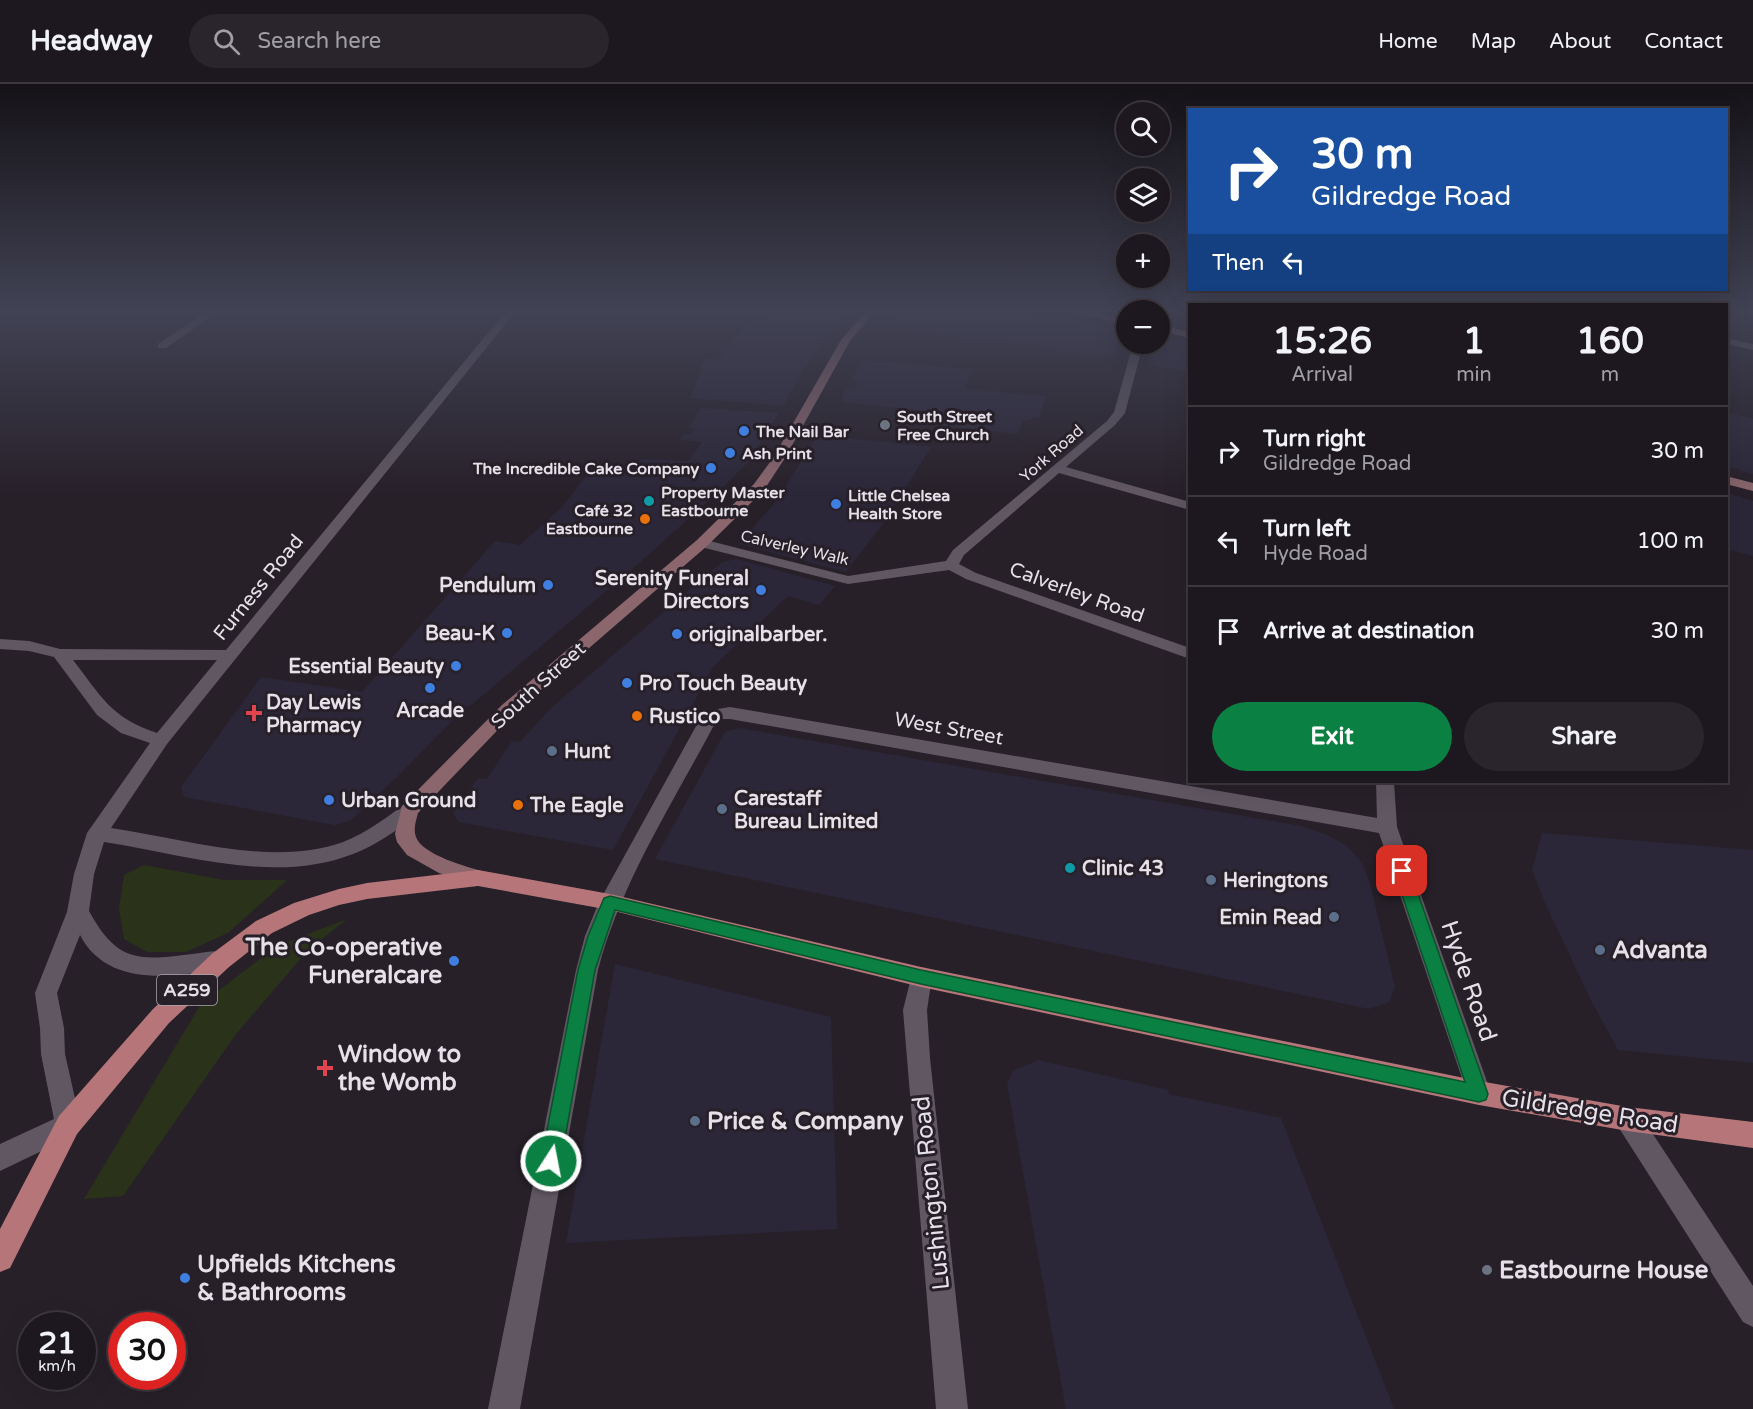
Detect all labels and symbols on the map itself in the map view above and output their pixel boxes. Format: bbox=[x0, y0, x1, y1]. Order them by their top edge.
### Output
place label: South Street Free Church bbox=[897, 407, 993, 445]
marker: South Street Free Church bbox=[878, 418, 892, 432]
street label: York Road bbox=[1016, 421, 1088, 487]
place label: The Nail Bar bbox=[755, 422, 850, 442]
marker: The Nail Bar bbox=[737, 424, 751, 438]
place label: Ash Print bbox=[742, 444, 813, 464]
marker: Ash Print bbox=[723, 446, 737, 460]
place label: The Incredible Cake Company bbox=[472, 459, 699, 479]
marker: The Incredible Cake Company bbox=[704, 461, 718, 475]
place label: Property Master Eastbourne bbox=[661, 483, 785, 521]
place label: Little Chelsea Health Store bbox=[848, 486, 950, 524]
marker: Property Master Eastbourne bbox=[642, 494, 656, 508]
marker: Little Chelsea Health Store bbox=[829, 497, 843, 511]
place label: Café 32 Eastbourne bbox=[546, 501, 633, 539]
marker: Café 32 Eastbourne bbox=[638, 512, 652, 526]
street label: Calverley Walk bbox=[739, 526, 851, 570]
street label: Furness Road bbox=[209, 530, 309, 645]
street label: Calverley Road bbox=[1006, 557, 1147, 628]
place label: Serenity Funeral Directors bbox=[595, 567, 749, 614]
place label: Pendulum bbox=[439, 574, 536, 598]
marker: Pendulum bbox=[541, 578, 555, 592]
marker: Serenity Funeral Directors bbox=[754, 583, 768, 597]
place label: Beau-K bbox=[425, 622, 496, 646]
place label: originalbarber. bbox=[689, 623, 828, 647]
marker: Beau-K bbox=[500, 626, 514, 640]
marker: originalbarber. bbox=[670, 627, 684, 641]
street label: South Street bbox=[486, 637, 591, 734]
place label: Essential Beauty bbox=[288, 655, 444, 679]
marker: Essential Beauty bbox=[449, 659, 463, 673]
place label: Pro Touch Beauty bbox=[639, 672, 807, 696]
marker: Pro Touch Beauty bbox=[620, 676, 634, 690]
marker: Arcade bbox=[423, 681, 437, 695]
place label: Day Lewis Pharmacy bbox=[266, 691, 362, 738]
place label: Arcade bbox=[396, 699, 464, 723]
place label: Rustico bbox=[649, 705, 720, 729]
marker: Day Lewis Pharmacy bbox=[247, 706, 261, 720]
street label: West Street bbox=[892, 708, 1006, 750]
marker: Rustico bbox=[630, 709, 644, 723]
place label: Hunt bbox=[564, 740, 611, 764]
marker: Hunt bbox=[545, 744, 559, 758]
place label: Carestaff Bureau Limited bbox=[734, 787, 878, 834]
place label: Urban Ground bbox=[341, 789, 476, 813]
marker: Urban Ground bbox=[322, 793, 336, 807]
place label: The Eagle bbox=[529, 794, 624, 818]
marker: The Eagle bbox=[511, 798, 525, 812]
marker: Carestaff Bureau Limited bbox=[715, 802, 729, 816]
pin bbox=[1376, 845, 1427, 896]
place label: Clinic 43 bbox=[1082, 857, 1164, 881]
marker: Clinic 43 bbox=[1063, 861, 1077, 875]
place label: Heringtons bbox=[1223, 869, 1328, 893]
marker: Heringtons bbox=[1204, 873, 1218, 887]
place label: Emin Read bbox=[1219, 906, 1322, 930]
marker: Emin Read bbox=[1327, 910, 1341, 924]
street label: Hyde Road bbox=[1434, 917, 1503, 1045]
place label: The Co-operative Funeralcare bbox=[244, 933, 442, 990]
place label: Advanta bbox=[1612, 936, 1708, 965]
marker: Advanta bbox=[1593, 943, 1607, 957]
marker: The Co-operative Funeralcare bbox=[447, 954, 461, 968]
road number: A259 bbox=[157, 975, 217, 1005]
place label: Window to the Womb bbox=[338, 1040, 461, 1097]
marker: Window to the Womb bbox=[316, 1059, 334, 1077]
street label: Gildredge Road bbox=[1500, 1083, 1680, 1140]
street label: Lushington Road bbox=[907, 1094, 956, 1291]
place label: Price & Company bbox=[707, 1107, 903, 1136]
marker: Price & Company bbox=[688, 1114, 702, 1128]
position arrow bbox=[519, 1129, 583, 1193]
place label: Upfields Kitchens & Bathrooms bbox=[197, 1250, 396, 1307]
place label: Eastbourne House bbox=[1499, 1256, 1709, 1285]
marker: Eastbourne House bbox=[1480, 1263, 1494, 1277]
marker: Upfields Kitchens & Bathrooms bbox=[178, 1271, 192, 1285]
speed limit sign: 30 bbox=[108, 1312, 186, 1390]

